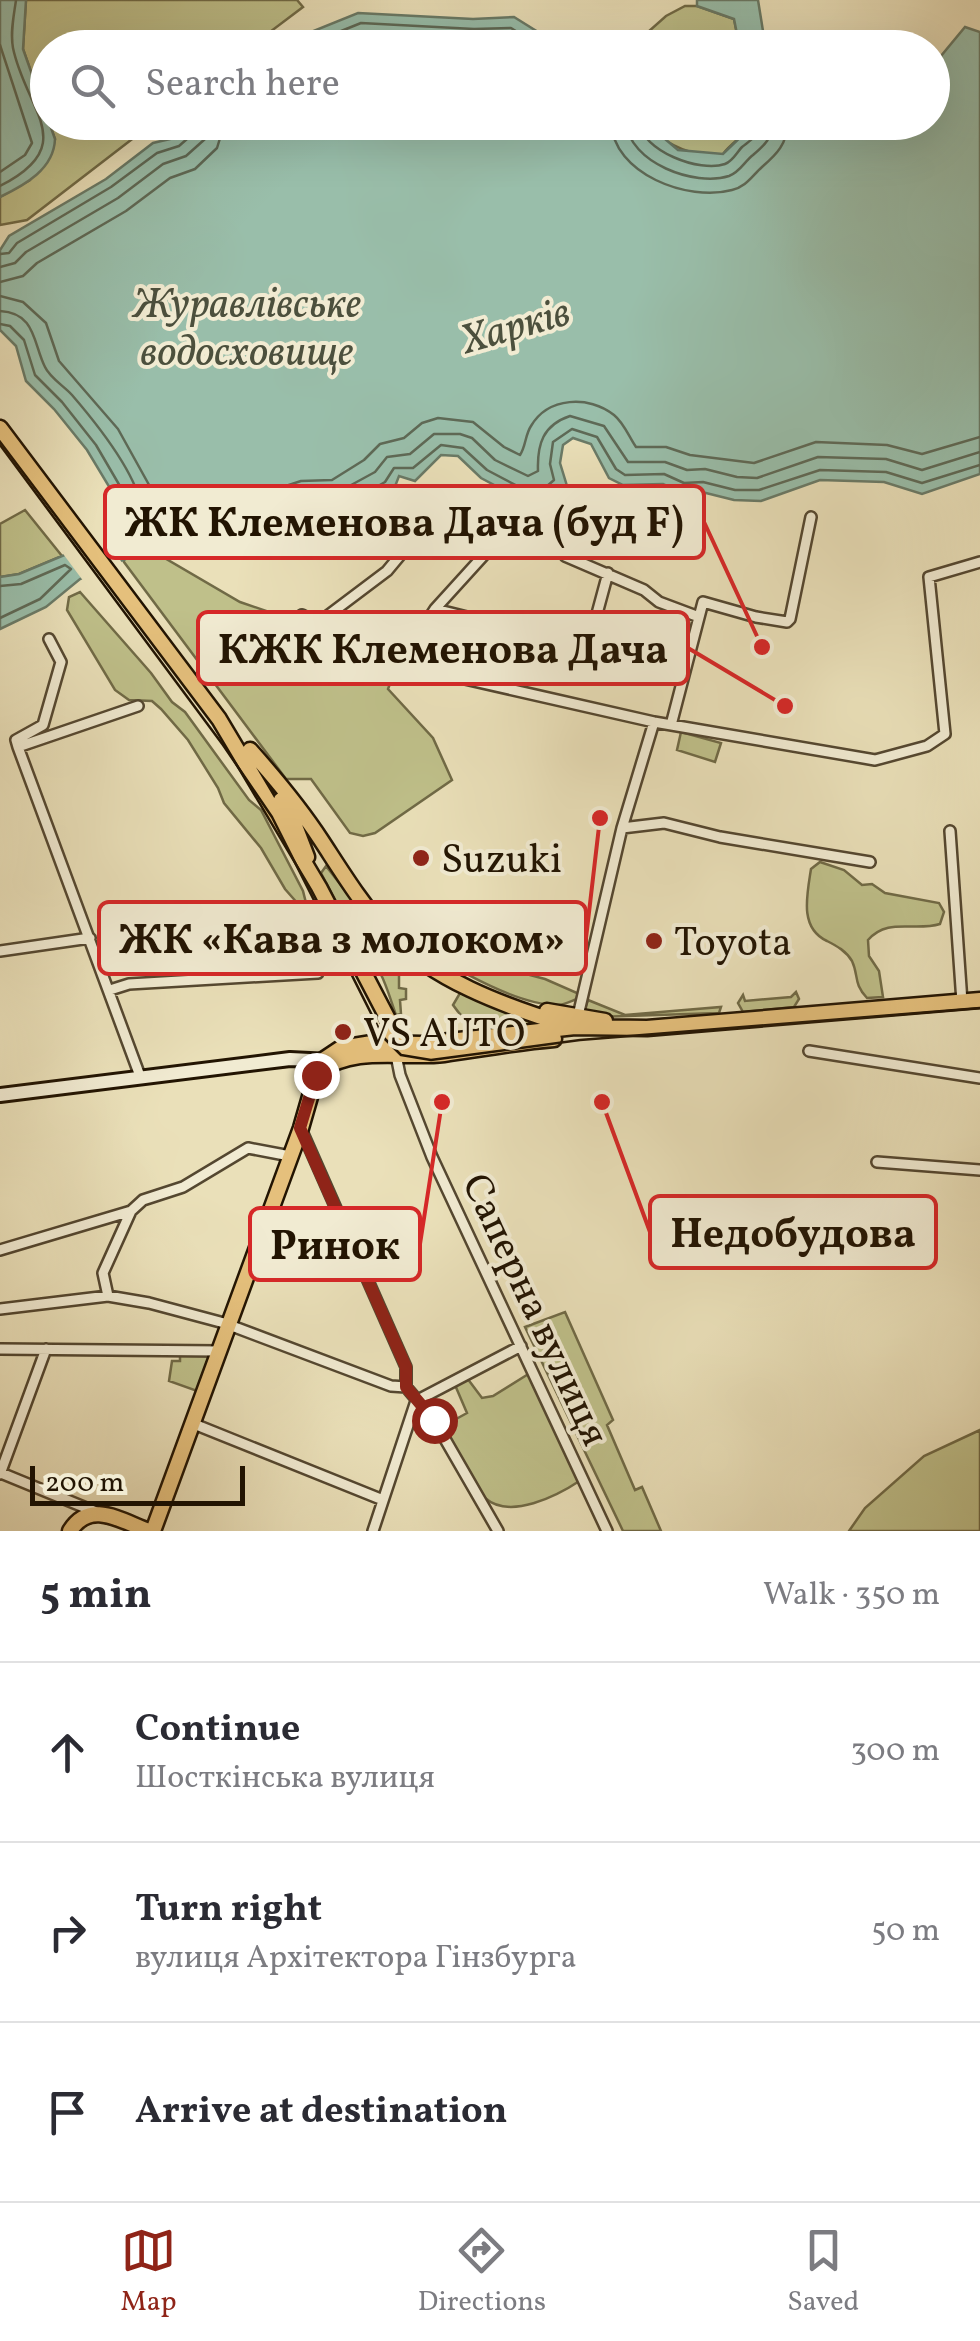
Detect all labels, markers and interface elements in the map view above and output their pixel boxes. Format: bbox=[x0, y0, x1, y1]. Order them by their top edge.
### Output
search box bbox=[30, 30, 950, 140]
icon: search bbox=[65, 58, 120, 113]
text: Search here bbox=[145, 59, 340, 112]
water label: Журавлівське водосховище bbox=[131, 277, 361, 384]
water label: Харків bbox=[454, 285, 578, 372]
callout: ЖК Клеменова Дача (буд F) bbox=[105, 486, 704, 558]
text: ЖК Клеменова Дача (буд F) bbox=[124, 496, 684, 555]
callout: КЖК Клеменова Дача bbox=[198, 612, 688, 684]
text: КЖК Клеменова Дача bbox=[218, 623, 668, 682]
place label: Suzuki bbox=[441, 834, 562, 890]
marker: Suzuki bbox=[410, 847, 432, 869]
callout: ЖК «Кава з молоком» bbox=[99, 902, 586, 974]
text: ЖК «Кава з молоком» bbox=[119, 913, 565, 972]
place label: Toyota bbox=[674, 917, 792, 973]
marker: Toyota bbox=[643, 930, 665, 952]
place label: VS AUTO bbox=[363, 1008, 525, 1064]
marker: VS AUTO bbox=[332, 1021, 354, 1043]
route end bbox=[294, 1053, 340, 1099]
street label: Саперна вулиця bbox=[446, 1165, 621, 1456]
callout: Недобудова bbox=[650, 1196, 936, 1268]
text: Недобудова bbox=[670, 1207, 916, 1266]
callout: Ринок bbox=[250, 1208, 420, 1280]
text: Ринок bbox=[270, 1219, 400, 1278]
route start bbox=[412, 1398, 458, 1444]
scale bar bbox=[30, 1461, 245, 1506]
text: 200 m bbox=[45, 1464, 124, 1503]
text: 5 min bbox=[40, 1567, 152, 1626]
text: Walk · 350 m bbox=[763, 1574, 940, 1618]
text: Continue bbox=[135, 1704, 300, 1757]
icon: ahead bbox=[40, 1725, 95, 1780]
text: 300 m bbox=[850, 1730, 940, 1774]
text: Шосткінська вулиця bbox=[135, 1757, 435, 1801]
text: Turn right bbox=[135, 1884, 322, 1937]
icon: right bbox=[40, 1905, 95, 1960]
text: 50 m bbox=[871, 1910, 940, 1954]
text: вулиця Архітектора Гінзбурга bbox=[135, 1937, 577, 1981]
icon: arrive bbox=[40, 2085, 95, 2140]
text: Arrive at destination bbox=[135, 2086, 508, 2139]
tab: Map bbox=[121, 2223, 177, 2322]
tab: Directions bbox=[418, 2223, 546, 2322]
tab: Saved bbox=[787, 2223, 859, 2322]

